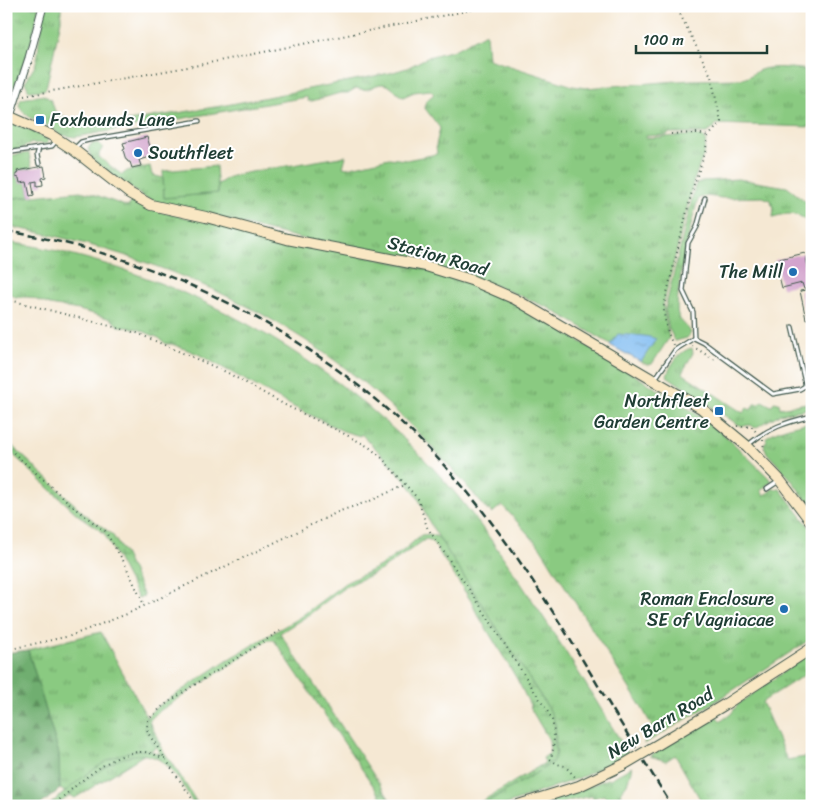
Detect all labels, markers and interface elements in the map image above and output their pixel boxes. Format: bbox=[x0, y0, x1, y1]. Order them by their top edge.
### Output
scale bar bbox=[636, 22, 767, 54]
text: 100 m bbox=[643, 27, 684, 53]
place label: Foxhounds Lane bbox=[50, 104, 175, 136]
marker: Foxhounds Lane bbox=[34, 114, 46, 126]
place label: Southfleet bbox=[148, 137, 234, 169]
marker: Southfleet bbox=[132, 147, 144, 159]
street label: Station Road bbox=[384, 226, 493, 286]
place label: The Mill bbox=[719, 256, 784, 288]
marker: The Mill bbox=[787, 266, 799, 278]
place label: Northfleet Garden Centre bbox=[594, 385, 710, 438]
marker: Northfleet Garden Centre bbox=[713, 405, 725, 417]
place label: Roman Enclosure SE of Vagniacae bbox=[641, 583, 774, 636]
marker: Roman Enclosure SE of Vagniacae bbox=[778, 603, 790, 615]
street label: New Barn Road bbox=[601, 678, 721, 767]

